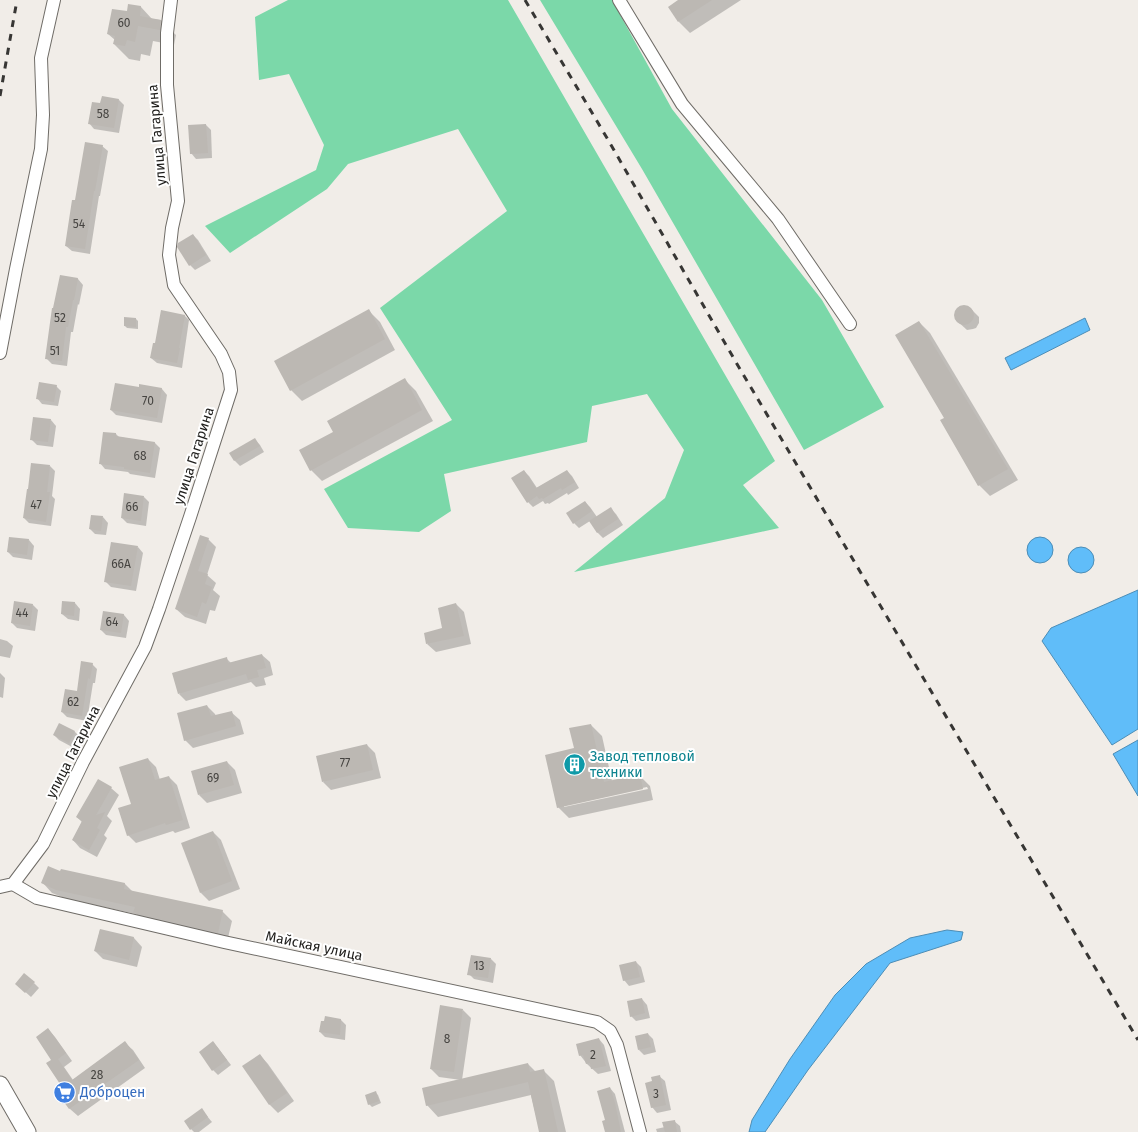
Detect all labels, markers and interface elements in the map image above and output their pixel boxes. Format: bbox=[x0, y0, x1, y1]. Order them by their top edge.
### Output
house number: 60 bbox=[117, 16, 131, 30]
street label: улица Гагарина bbox=[144, 84, 170, 186]
house number: 58 bbox=[97, 107, 110, 121]
house number: 54 bbox=[73, 217, 86, 231]
house number: 52 bbox=[54, 311, 66, 325]
house number: 51 bbox=[50, 344, 60, 358]
house number: 70 bbox=[142, 394, 154, 408]
street label: улица Гагарина bbox=[170, 405, 218, 507]
house number: 68 bbox=[133, 449, 147, 463]
house number: 47 bbox=[30, 498, 42, 512]
house number: 66 bbox=[126, 500, 138, 514]
house number: 66А bbox=[111, 557, 131, 571]
house number: 44 bbox=[16, 606, 29, 620]
house number: 64 bbox=[106, 615, 119, 629]
house number: 62 bbox=[67, 695, 79, 709]
street label: улица Гагарина bbox=[42, 703, 104, 801]
place label: Завод тепловой техники bbox=[590, 748, 695, 781]
building icon: Завод тепловой техники bbox=[561, 751, 587, 777]
house number: 77 bbox=[340, 756, 350, 770]
house number: 69 bbox=[207, 771, 219, 785]
street label: Майская улица bbox=[264, 927, 364, 965]
house number: 13 bbox=[473, 959, 485, 973]
house number: 8 bbox=[444, 1032, 451, 1046]
house number: 2 bbox=[590, 1048, 596, 1062]
house number: 28 bbox=[91, 1068, 104, 1082]
supermarket icon: Доброцен bbox=[51, 1079, 77, 1105]
place label: Доброцен bbox=[79, 1084, 145, 1101]
house number: 3 bbox=[653, 1087, 659, 1101]

